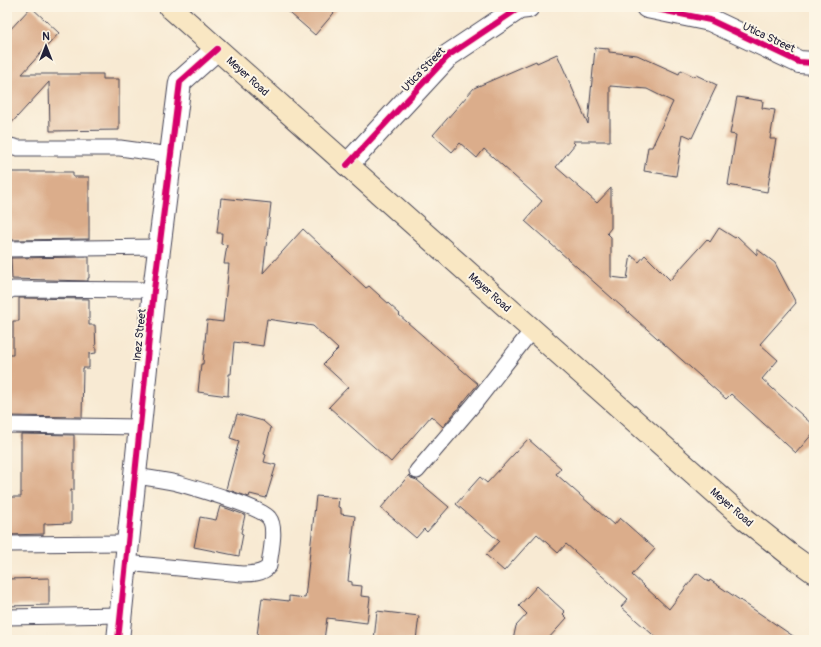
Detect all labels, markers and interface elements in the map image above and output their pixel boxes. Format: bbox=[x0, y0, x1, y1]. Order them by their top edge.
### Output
street label: Utica Street bbox=[740, 20, 798, 56]
north arrow bbox=[26, 26, 66, 66]
text: N bbox=[42, 30, 50, 43]
street label: Utica Street bbox=[399, 44, 448, 94]
street label: Meyer Road bbox=[224, 54, 272, 99]
street label: Meyer Road bbox=[466, 270, 514, 315]
street label: Inez Street bbox=[130, 308, 149, 362]
street label: Meyer Road bbox=[708, 485, 756, 529]

